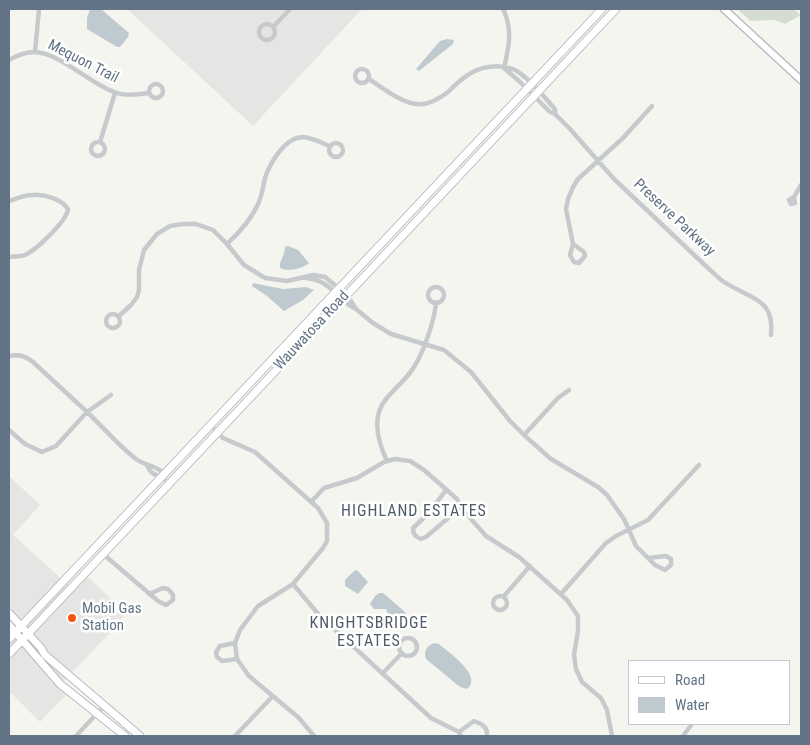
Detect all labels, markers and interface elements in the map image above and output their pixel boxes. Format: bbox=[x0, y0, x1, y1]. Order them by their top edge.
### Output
street label: Mequon Trail bbox=[45, 37, 121, 87]
street label: Preserve Parkway bbox=[629, 176, 719, 260]
street label: Wauwatosa Road bbox=[271, 288, 353, 374]
district label: HIGHLAND ESTATES bbox=[339, 502, 489, 522]
place label: Mobil Gas Station bbox=[82, 600, 141, 635]
marker: Mobil Gas Station bbox=[66, 612, 78, 624]
district label: KNIGHTSBRIDGE ESTATES bbox=[308, 614, 430, 652]
legend bbox=[628, 660, 790, 725]
text: Road bbox=[675, 671, 705, 689]
text: Water bbox=[675, 696, 709, 714]

